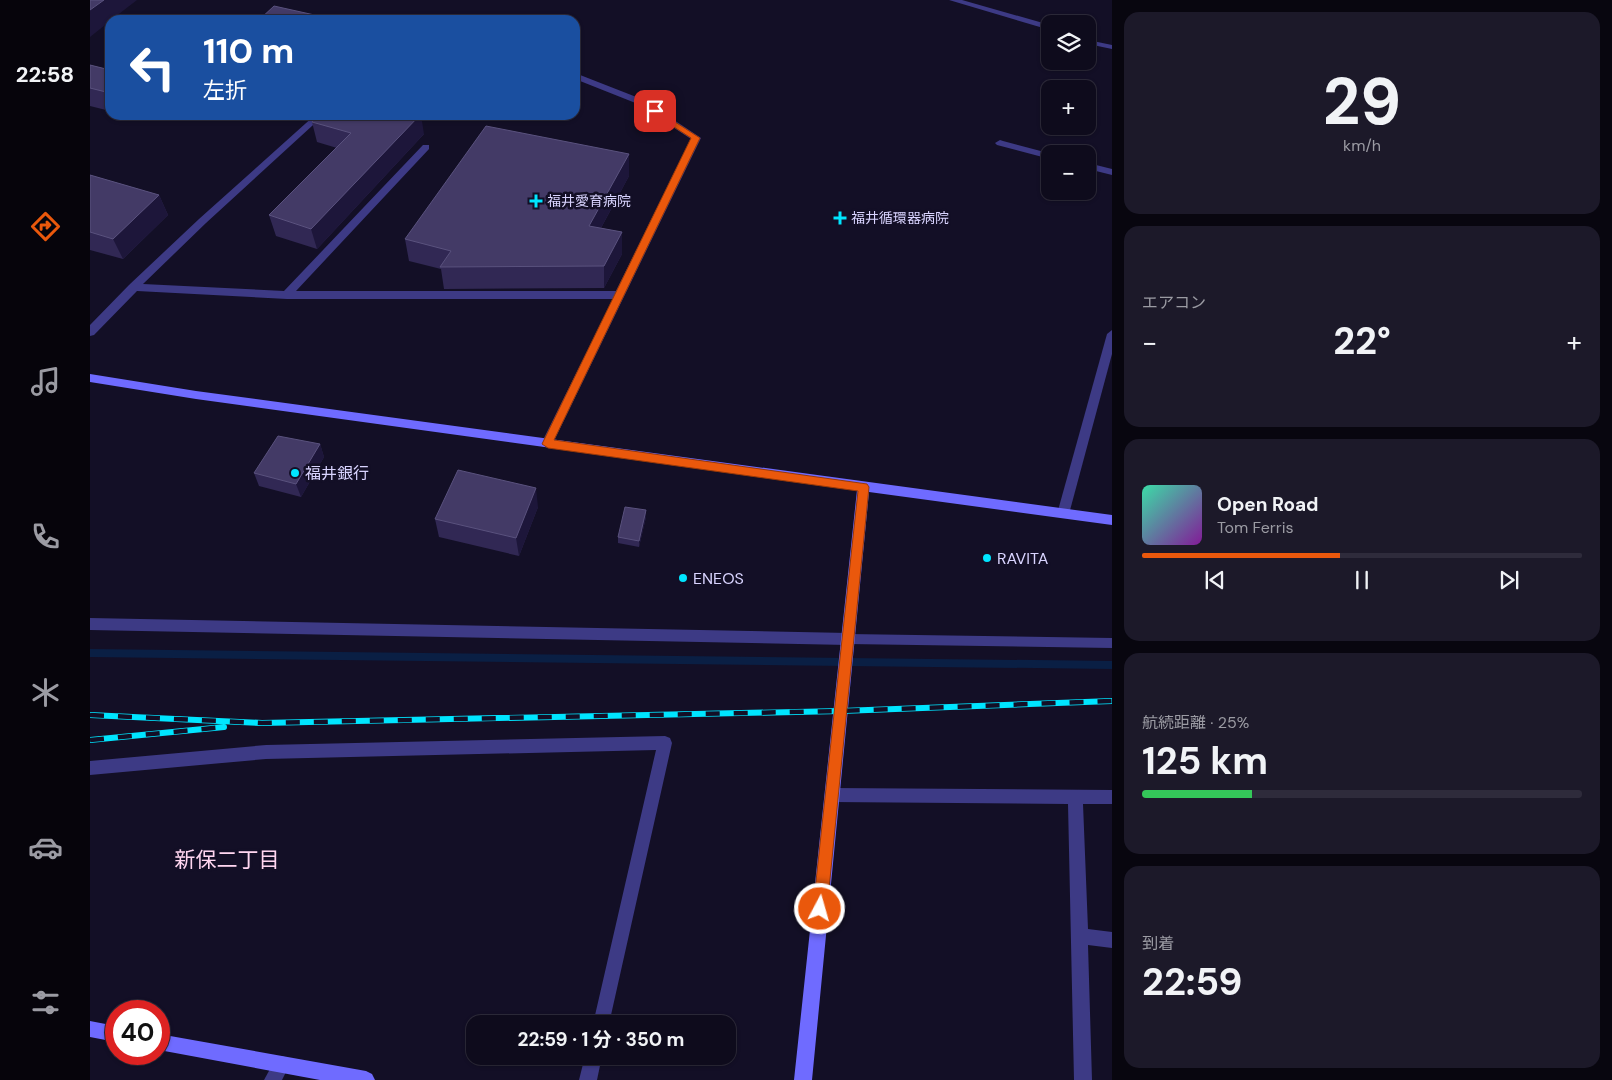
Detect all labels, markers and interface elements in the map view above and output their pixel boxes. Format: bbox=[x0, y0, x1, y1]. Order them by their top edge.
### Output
map controls bbox=[1041, 15, 1096, 200]
button: layers bbox=[1041, 15, 1096, 70]
text: 110 m bbox=[203, 28, 294, 74]
icon: left bbox=[120, 35, 185, 100]
text: 22:58 bbox=[16, 60, 74, 89]
text: 29 bbox=[1323, 60, 1401, 144]
text: 左折 bbox=[203, 76, 247, 105]
button: + bbox=[1041, 80, 1096, 135]
pin bbox=[634, 90, 676, 132]
icon: arrive bbox=[641, 97, 669, 125]
text: km/h bbox=[1343, 135, 1381, 156]
button: − bbox=[1041, 145, 1096, 200]
place label: 福井愛育病院 bbox=[547, 192, 631, 210]
marker: 福井愛育病院 bbox=[529, 194, 543, 208]
icon: directions bbox=[28, 209, 63, 244]
place label: 福井循環器病院 bbox=[851, 209, 949, 227]
marker: 福井循環器病院 bbox=[833, 211, 847, 225]
text: エアコン bbox=[1142, 292, 1206, 313]
text: 22° bbox=[1333, 316, 1391, 366]
text: − bbox=[1142, 324, 1157, 361]
text: + bbox=[1567, 324, 1582, 361]
icon: music bbox=[28, 364, 63, 399]
place label: 福井銀行 bbox=[305, 463, 369, 484]
marker: 福井銀行 bbox=[289, 467, 301, 479]
text: Open Road bbox=[1217, 492, 1319, 517]
text: Tom Ferris bbox=[1217, 517, 1294, 538]
icon: phone bbox=[28, 519, 63, 554]
place label: RAVITA bbox=[997, 548, 1049, 569]
marker: RAVITA bbox=[981, 552, 993, 564]
icon: previous bbox=[1201, 566, 1229, 594]
icon: pause bbox=[1348, 566, 1376, 594]
icon: next bbox=[1495, 566, 1523, 594]
place label: ENEOS bbox=[693, 568, 744, 589]
marker: ENEOS bbox=[677, 572, 689, 584]
icon: climate bbox=[28, 675, 63, 710]
text: 航続距離 · 25% bbox=[1142, 712, 1249, 733]
text: 125 km bbox=[1142, 736, 1268, 786]
icon: car bbox=[28, 830, 63, 865]
district label: 新保二丁目 bbox=[175, 846, 280, 874]
position arrow bbox=[793, 882, 845, 934]
text: 到着 bbox=[1142, 933, 1174, 954]
text: 22:59 bbox=[1142, 957, 1242, 1007]
icon: filters bbox=[28, 985, 63, 1020]
speed limit sign: 40 bbox=[105, 1000, 170, 1065]
text: 22:59 · 1 分 · 350 m bbox=[518, 1027, 685, 1052]

